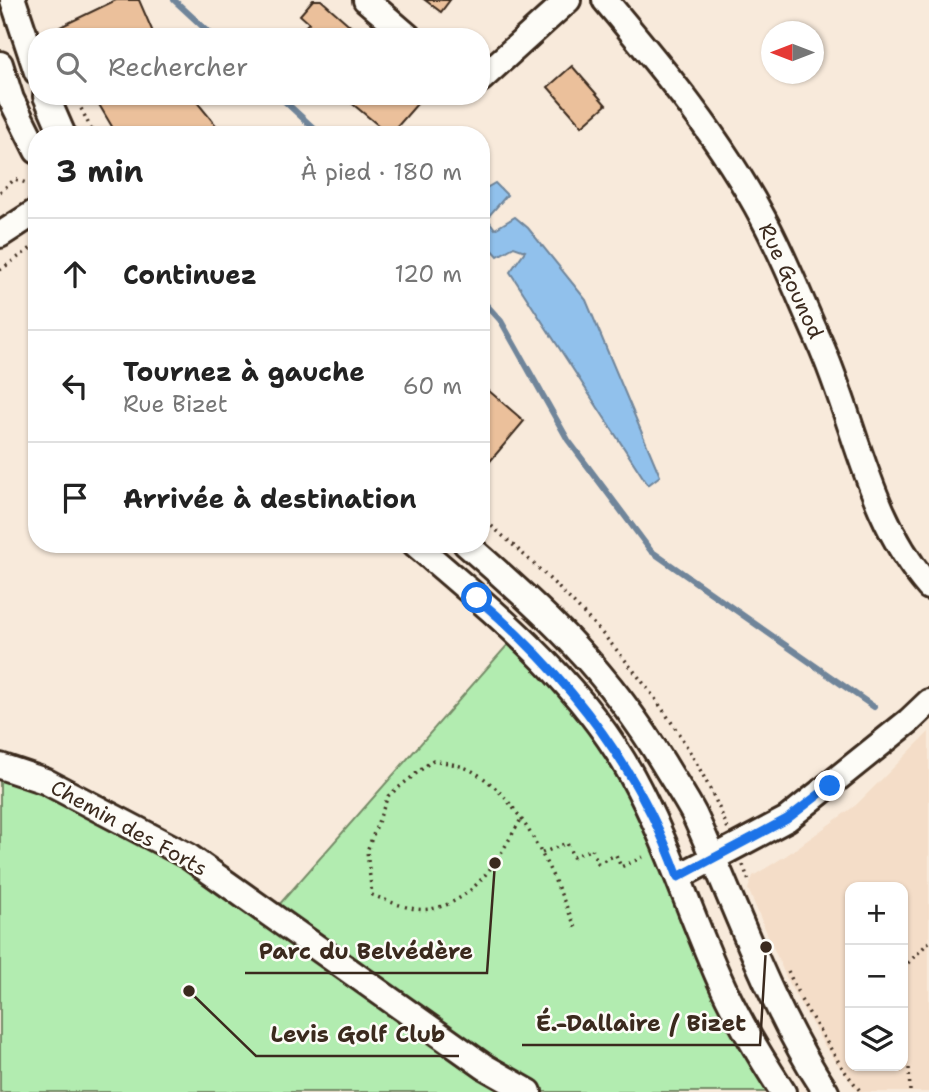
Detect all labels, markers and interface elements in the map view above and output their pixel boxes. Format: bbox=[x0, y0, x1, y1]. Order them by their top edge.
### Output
north arrow bbox=[761, 21, 824, 84]
search box bbox=[28, 28, 490, 105]
icon: search bbox=[52, 48, 90, 86]
text: Rechercher bbox=[108, 49, 248, 84]
text: 3 min bbox=[56, 151, 143, 192]
text: À pied · 180 m bbox=[300, 157, 462, 187]
street label: Rue Gounod bbox=[752, 219, 830, 343]
icon: ahead bbox=[56, 255, 94, 293]
text: Continuez bbox=[123, 257, 257, 292]
text: 120 m bbox=[394, 259, 462, 289]
text: Tournez à gauche bbox=[123, 354, 365, 389]
icon: left bbox=[56, 367, 94, 405]
text: 60 m bbox=[403, 371, 462, 401]
text: Rue Bizet bbox=[123, 389, 228, 419]
icon: arrive bbox=[56, 479, 94, 517]
text: Arrivée à destination bbox=[123, 481, 417, 516]
route start bbox=[461, 582, 492, 613]
route end bbox=[814, 770, 845, 801]
street label: Chemin des Forts bbox=[46, 773, 212, 883]
map controls bbox=[845, 882, 908, 1071]
button: + bbox=[845, 882, 908, 945]
callout: Parc du Belvédère bbox=[245, 929, 487, 973]
text: Parc du Belvédère bbox=[259, 936, 473, 966]
button: − bbox=[845, 945, 908, 1008]
callout: É.-Dallaire / Bizet bbox=[522, 1001, 760, 1045]
text: É.-Dallaire / Bizet bbox=[536, 1007, 746, 1038]
button: layers bbox=[845, 1008, 908, 1071]
callout: Levis Golf Club bbox=[256, 1012, 459, 1056]
text: Levis Golf Club bbox=[271, 1019, 445, 1049]

